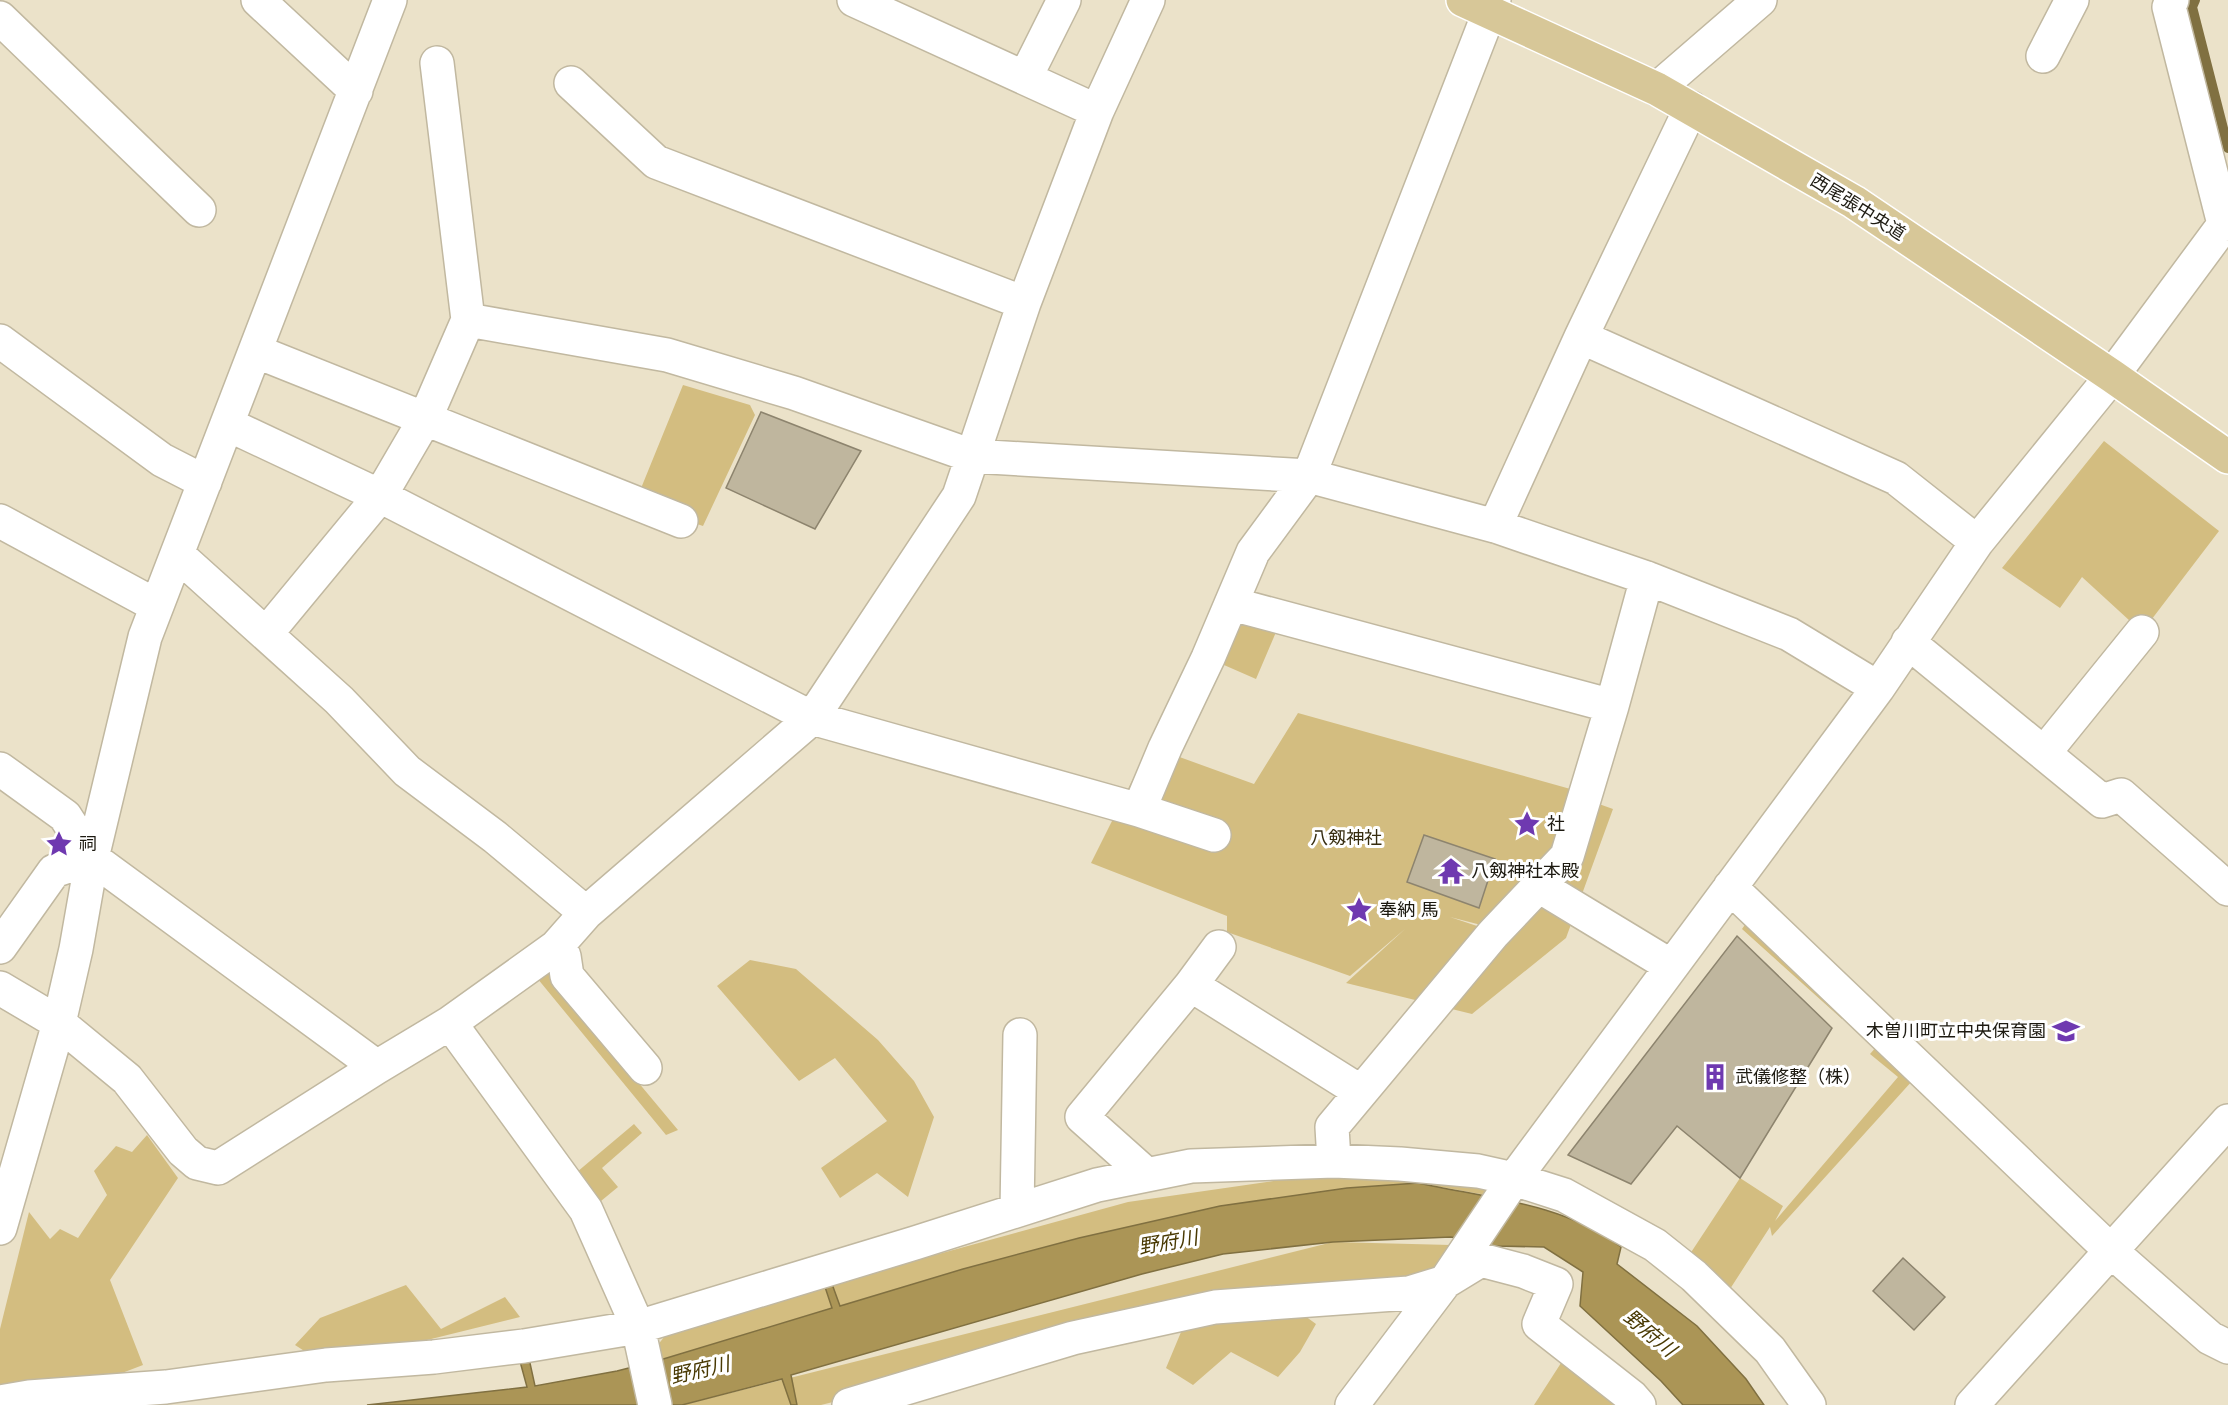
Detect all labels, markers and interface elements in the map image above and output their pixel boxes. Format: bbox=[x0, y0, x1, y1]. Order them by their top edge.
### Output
street label: 西尾張中央道 bbox=[1805, 167, 1911, 247]
place icon: 社 bbox=[1512, 809, 1542, 839]
place label: 社 bbox=[1547, 811, 1565, 837]
park label: 八剱神社 bbox=[1310, 825, 1382, 851]
place icon: 祠 bbox=[44, 829, 74, 859]
place label: 祠 bbox=[79, 831, 97, 857]
temple icon: 八剱神社本殿 bbox=[1436, 856, 1466, 886]
place label: 八剱神社本殿 bbox=[1471, 858, 1579, 884]
place icon: 奉納 馬 bbox=[1344, 895, 1374, 925]
place label: 奉納 馬 bbox=[1379, 897, 1438, 923]
school or university icon: 木曽川町立中央保育園 bbox=[2051, 1016, 2081, 1046]
place label: 木曽川町立中央保育園 bbox=[1866, 1018, 2046, 1044]
building icon: 武儀修整（株） bbox=[1700, 1062, 1730, 1092]
place label: 武儀修整（株） bbox=[1735, 1064, 1861, 1090]
water label: 野府川 bbox=[1136, 1223, 1202, 1262]
water label: 野府川 bbox=[1617, 1303, 1684, 1365]
water label: 野府川 bbox=[668, 1349, 735, 1391]

